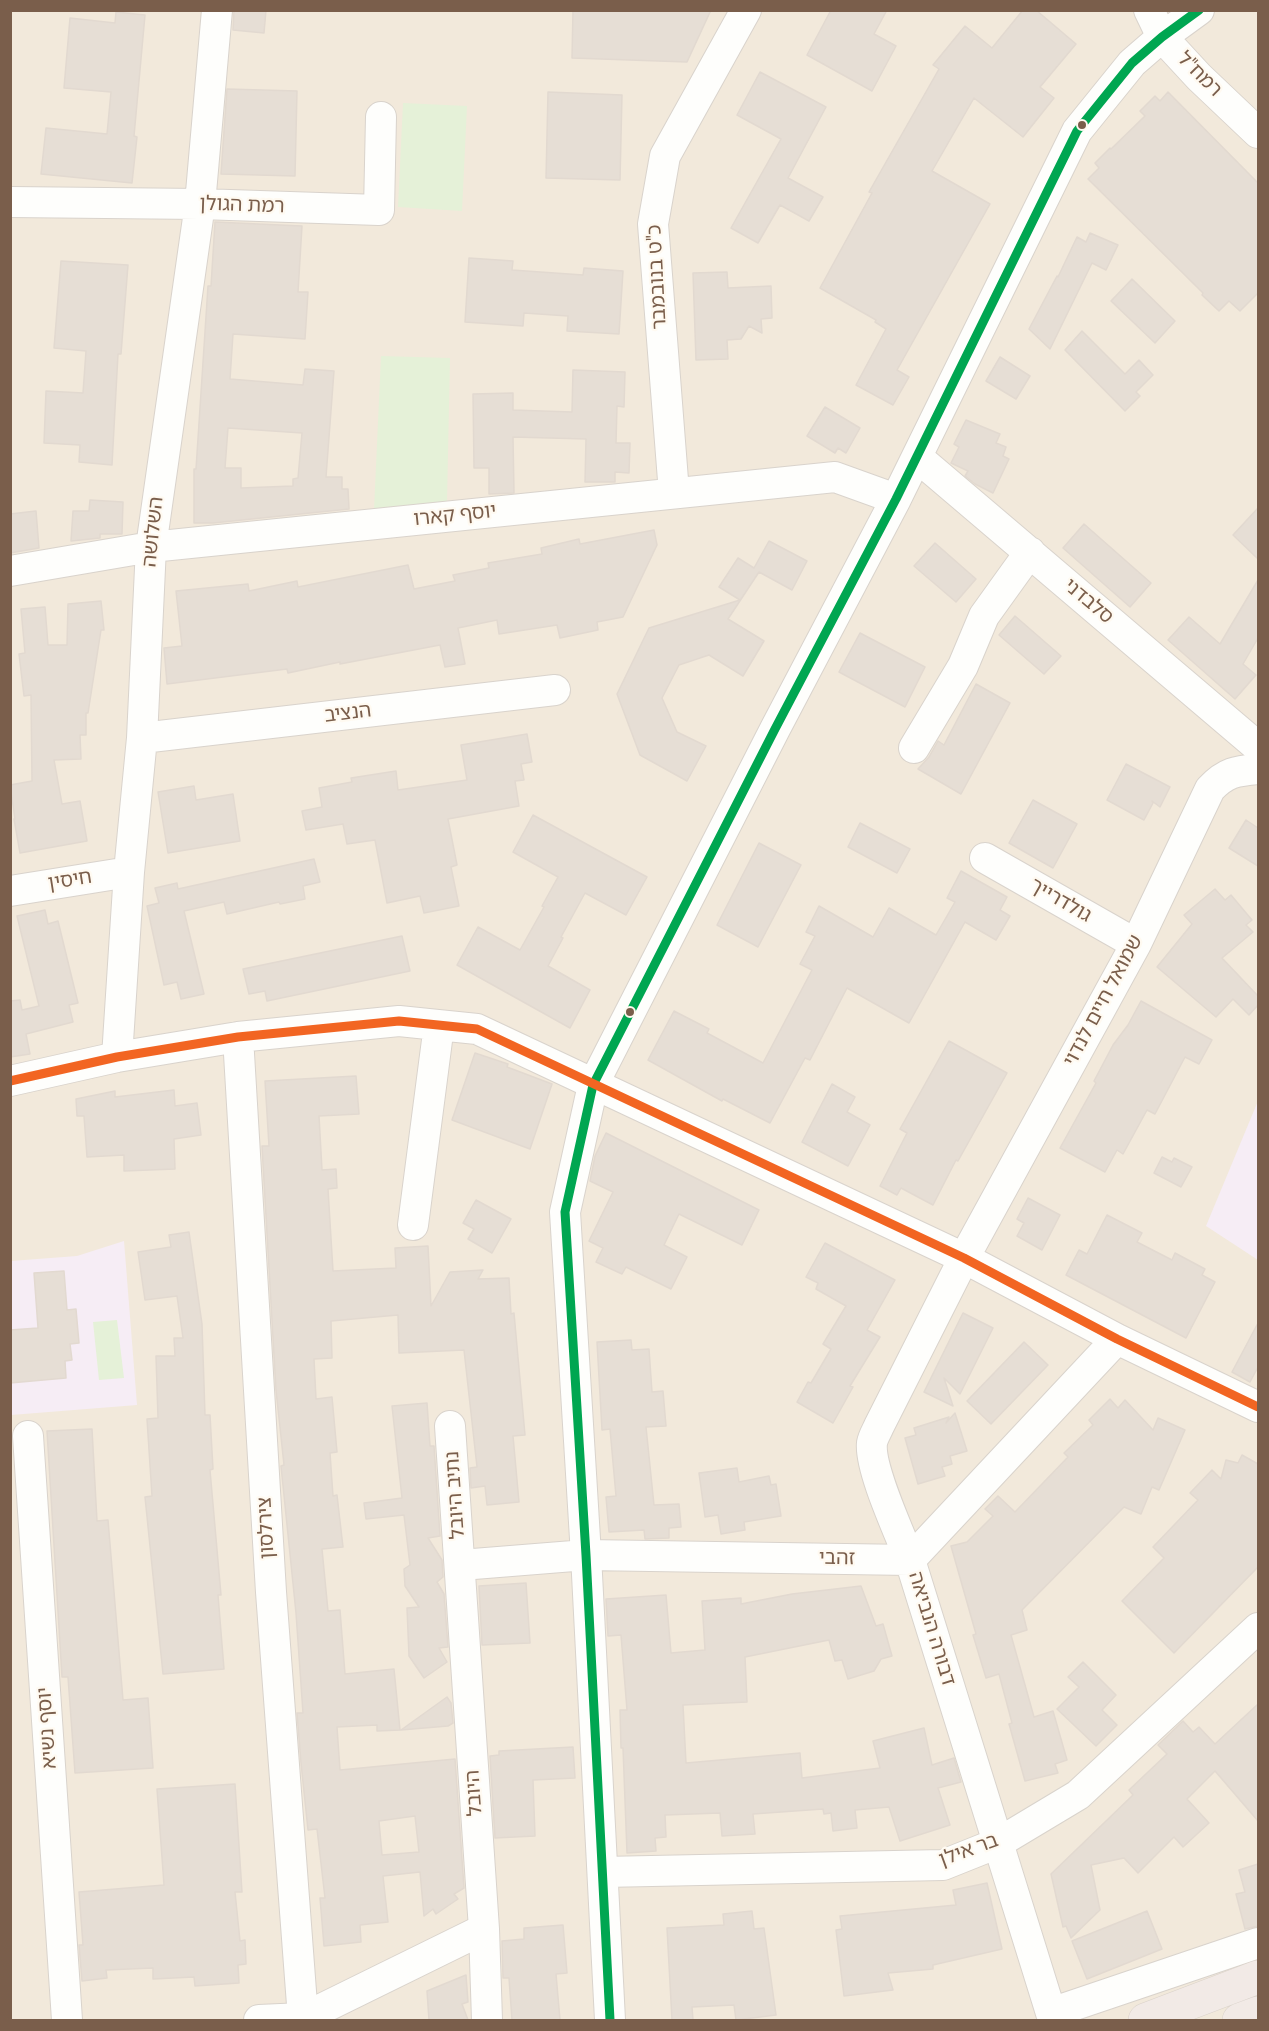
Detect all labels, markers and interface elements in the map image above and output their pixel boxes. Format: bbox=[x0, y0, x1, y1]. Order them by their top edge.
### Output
street label: רמח"ל bbox=[1172, 48, 1226, 102]
unlabelled marker bbox=[1076, 119, 1088, 131]
street label: רמת הגולן bbox=[199, 193, 285, 219]
street label: כ"ט בנובמבר bbox=[643, 224, 673, 330]
street label: השלושה bbox=[138, 496, 170, 568]
street label: יוסף קארו bbox=[412, 500, 498, 532]
street label: סלבדני bbox=[1058, 574, 1118, 630]
street label: הנציב bbox=[323, 699, 373, 729]
street label: חיסין bbox=[46, 866, 94, 896]
street label: גולדרייך bbox=[1025, 874, 1095, 928]
street label: שמואל חיים לנדוי bbox=[1059, 931, 1149, 1071]
unlabelled marker bbox=[624, 1006, 636, 1018]
street label: נתיב היובל bbox=[441, 1450, 471, 1540]
street label: צירלסון bbox=[253, 1496, 281, 1560]
street label: זהבי bbox=[819, 1547, 855, 1571]
street label: דבורה הנביאה bbox=[902, 1569, 960, 1689]
street label: יוסף נשיא bbox=[33, 1686, 63, 1770]
street label: היובל bbox=[461, 1769, 489, 1817]
street label: בר אילן bbox=[936, 1829, 1002, 1873]

